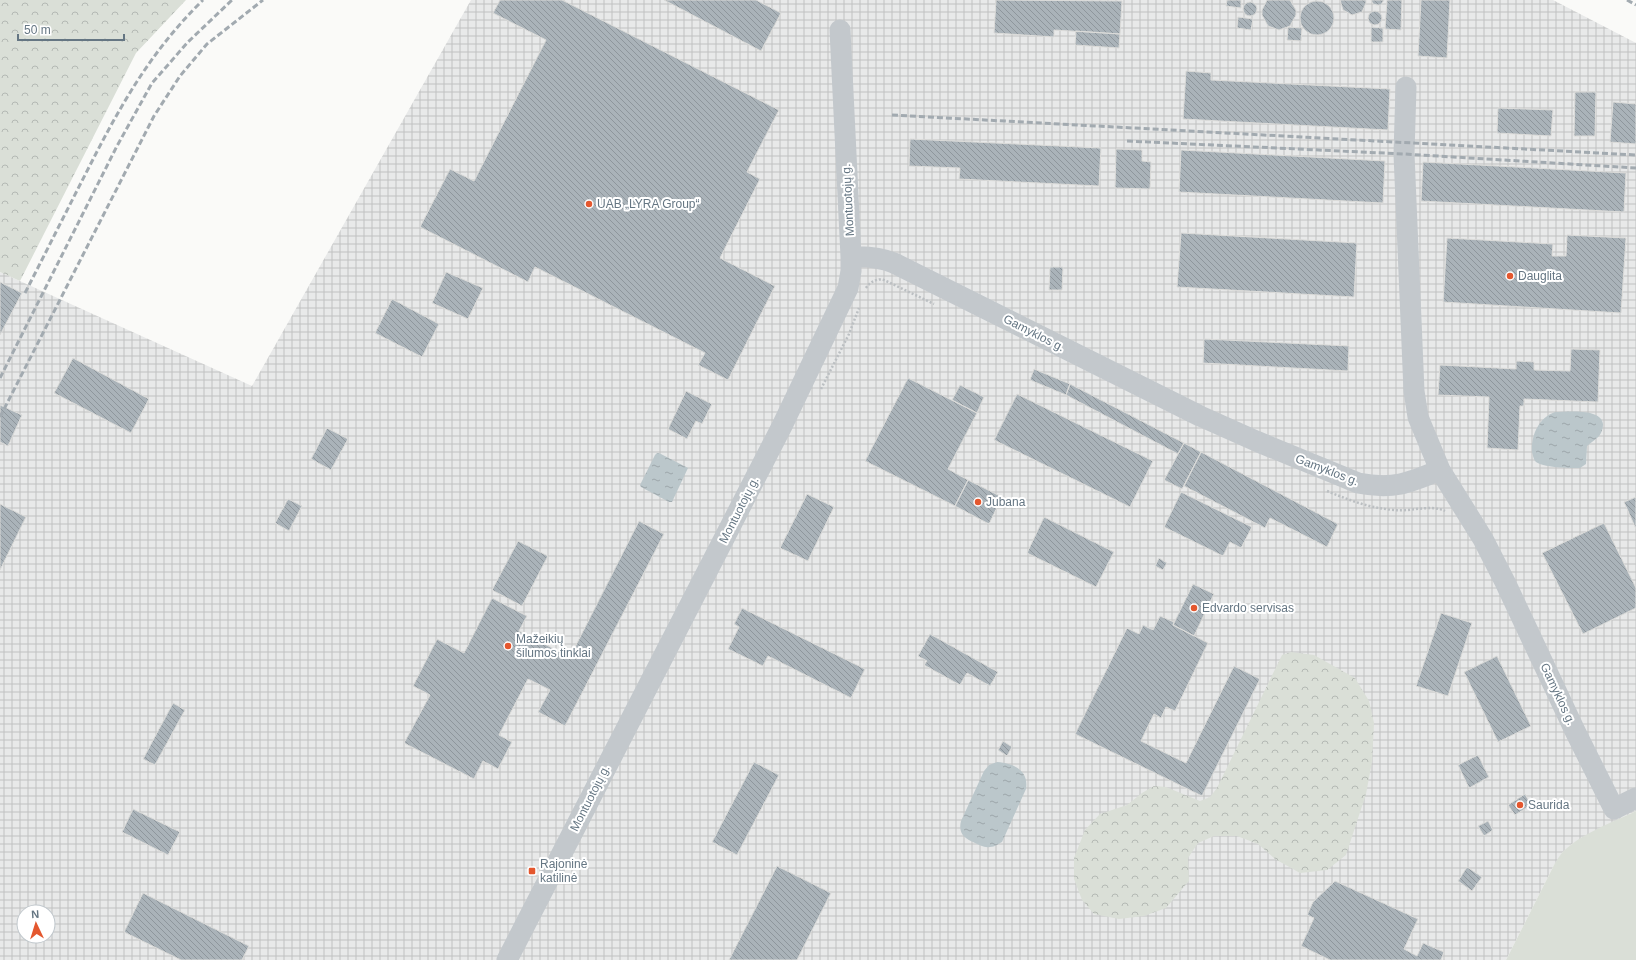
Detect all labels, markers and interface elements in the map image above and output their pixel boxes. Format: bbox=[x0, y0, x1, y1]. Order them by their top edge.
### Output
scale bar bbox=[18, 16, 124, 42]
text: 50 m bbox=[24, 23, 51, 37]
street label: Montuotojų g. bbox=[839, 163, 857, 237]
place label: UAB „LYRA Group“ bbox=[597, 197, 699, 211]
marker: UAB „LYRA Group“ bbox=[584, 199, 594, 209]
place label: Dauglita bbox=[1518, 269, 1562, 283]
marker: Dauglita bbox=[1505, 271, 1515, 281]
street label: Gamyklos g. bbox=[1001, 312, 1067, 354]
street label: Gamyklos g. bbox=[1293, 452, 1361, 488]
street label: Montuotojų g. bbox=[716, 474, 762, 546]
place label: Jubana bbox=[986, 495, 1026, 509]
marker: Jubana bbox=[973, 497, 983, 507]
place label: Edvardo servisas bbox=[1202, 601, 1294, 615]
marker: Edvardo servisas bbox=[1189, 603, 1199, 613]
place label: Mažeikių šilumos tinklai bbox=[516, 632, 591, 660]
marker: Mažeikių šilumos tinklai bbox=[503, 641, 513, 651]
street label: Gamyklos g. bbox=[1538, 661, 1578, 727]
street label: Montuotojų g. bbox=[567, 762, 613, 834]
place label: Saurida bbox=[1528, 798, 1570, 812]
marker: Saurida bbox=[1515, 800, 1525, 810]
place label: Rajoninė katilinė bbox=[540, 857, 588, 885]
marker: Rajoninė katilinė bbox=[527, 866, 537, 876]
north arrow bbox=[16, 904, 56, 944]
text: N bbox=[31, 908, 40, 920]

